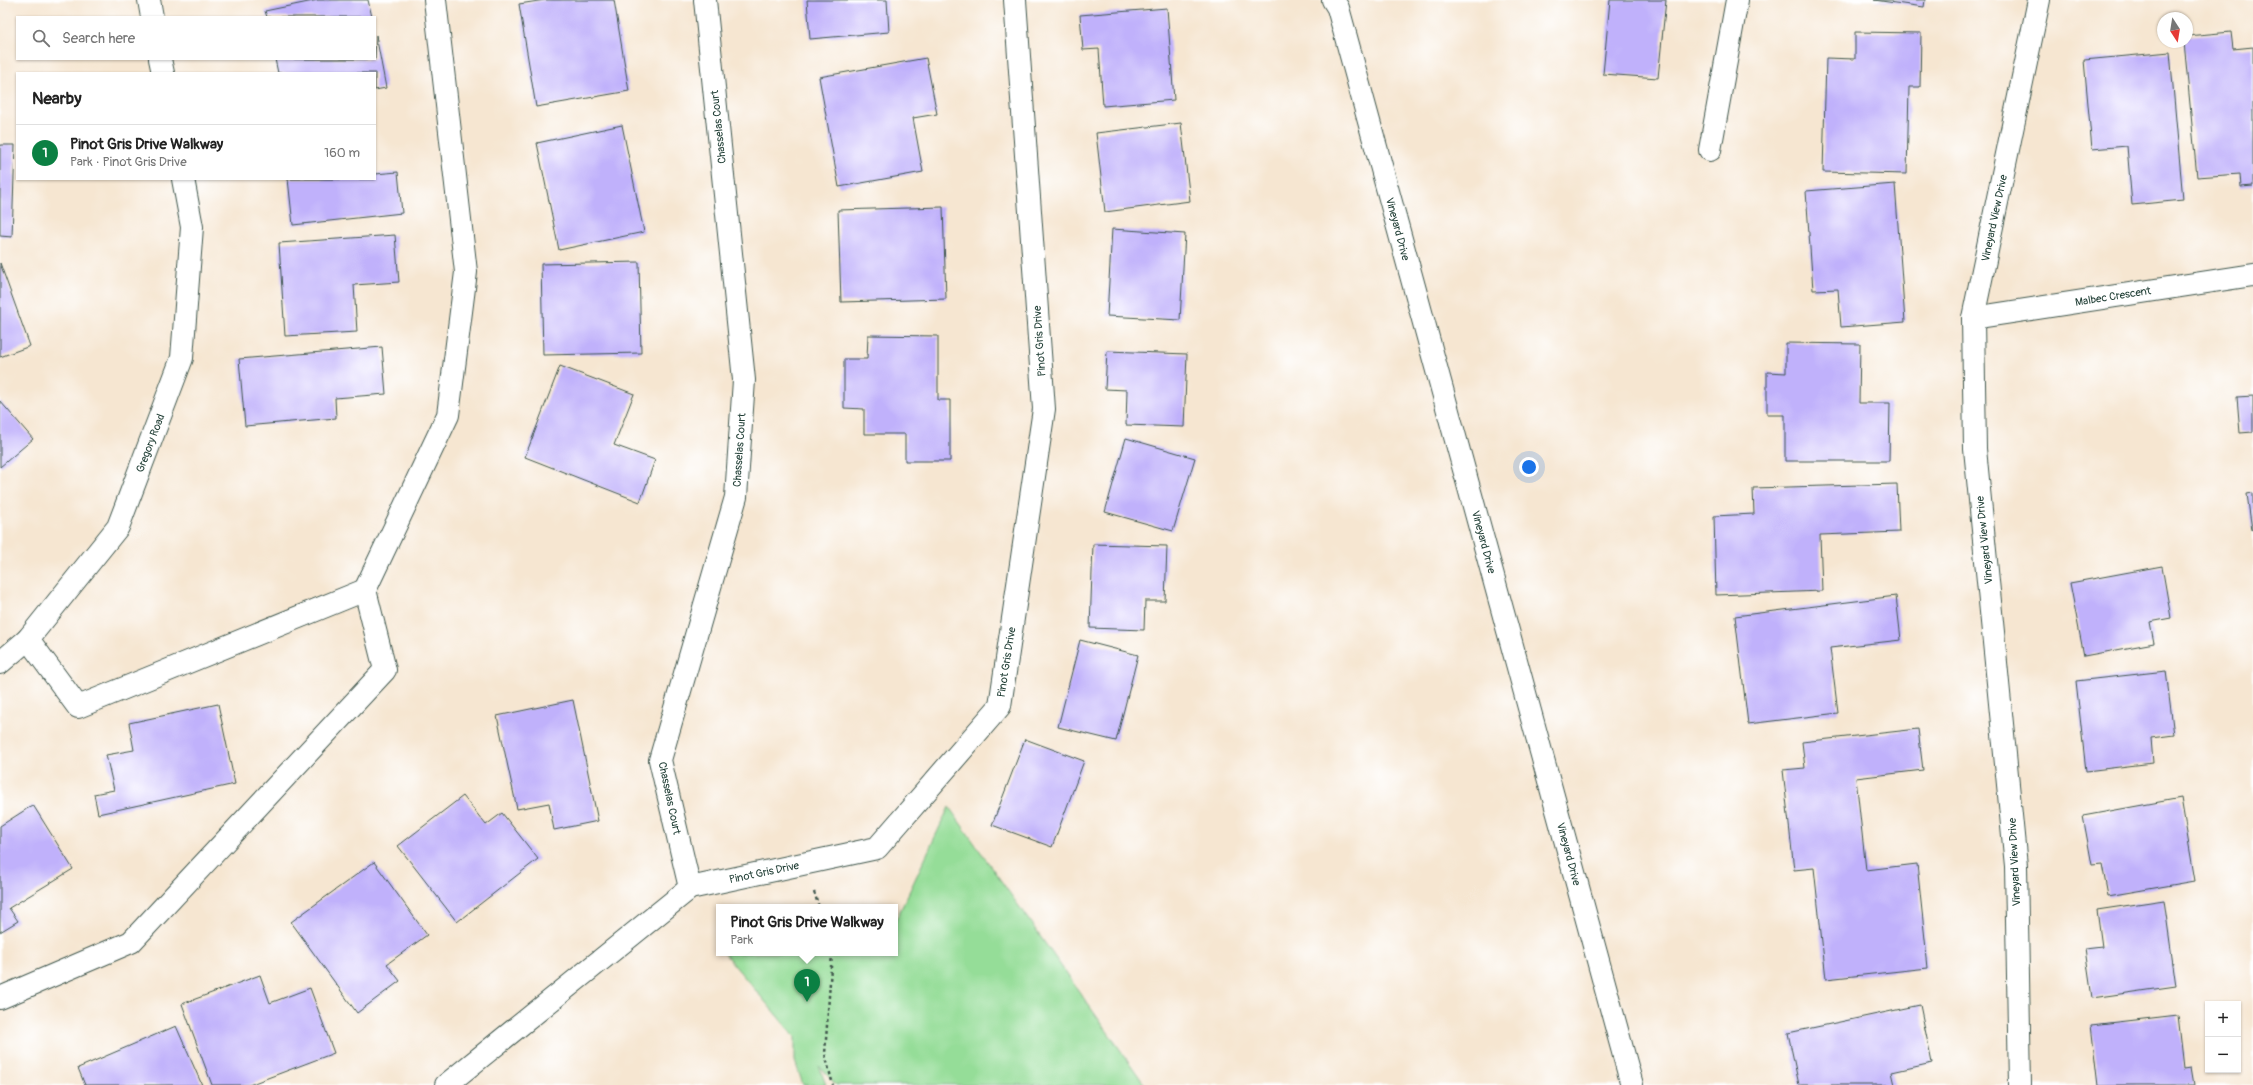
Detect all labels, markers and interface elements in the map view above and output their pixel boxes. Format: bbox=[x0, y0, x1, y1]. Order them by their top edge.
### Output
north arrow bbox=[2157, 12, 2193, 48]
search box bbox=[16, 16, 376, 60]
icon: search bbox=[30, 27, 52, 49]
text: Search here bbox=[62, 29, 135, 48]
text: Nearby bbox=[32, 88, 81, 109]
street label: Chasselas Court bbox=[708, 89, 729, 164]
text: Pinot Gris Drive Walkway bbox=[70, 135, 223, 154]
text: 1 bbox=[42, 145, 48, 161]
text: 160 m bbox=[324, 145, 360, 161]
text: Park · Pinot Gris Drive bbox=[70, 154, 187, 170]
street label: Vineyard View Drive bbox=[1979, 173, 2010, 263]
street label: Vineyard Drive bbox=[1383, 196, 1412, 263]
street label: Malbec Crescent bbox=[2074, 284, 2152, 309]
street label: Pinot Gris Drive bbox=[1030, 304, 1048, 377]
street label: Gregory Road bbox=[133, 412, 168, 474]
street label: Chasselas Court bbox=[730, 412, 749, 487]
your location bbox=[1519, 457, 1539, 477]
street label: Vineyard View Drive bbox=[1973, 495, 1996, 585]
street label: Vineyard Drive bbox=[1469, 509, 1498, 576]
street label: Pinot Gris Drive bbox=[995, 625, 1019, 698]
street label: Chasselas Court bbox=[655, 761, 684, 836]
street label: Vineyard View Drive bbox=[2006, 817, 2023, 907]
street label: Vineyard Drive bbox=[1554, 821, 1583, 888]
street label: Pinot Gris Drive bbox=[728, 859, 801, 886]
popup bbox=[716, 904, 898, 956]
text: Pinot Gris Drive Walkway bbox=[730, 913, 884, 932]
text: Park bbox=[730, 932, 753, 948]
pin: 1 bbox=[794, 969, 820, 1002]
map controls bbox=[2205, 1001, 2241, 1073]
button: + bbox=[2205, 1001, 2241, 1037]
button: − bbox=[2205, 1037, 2241, 1073]

